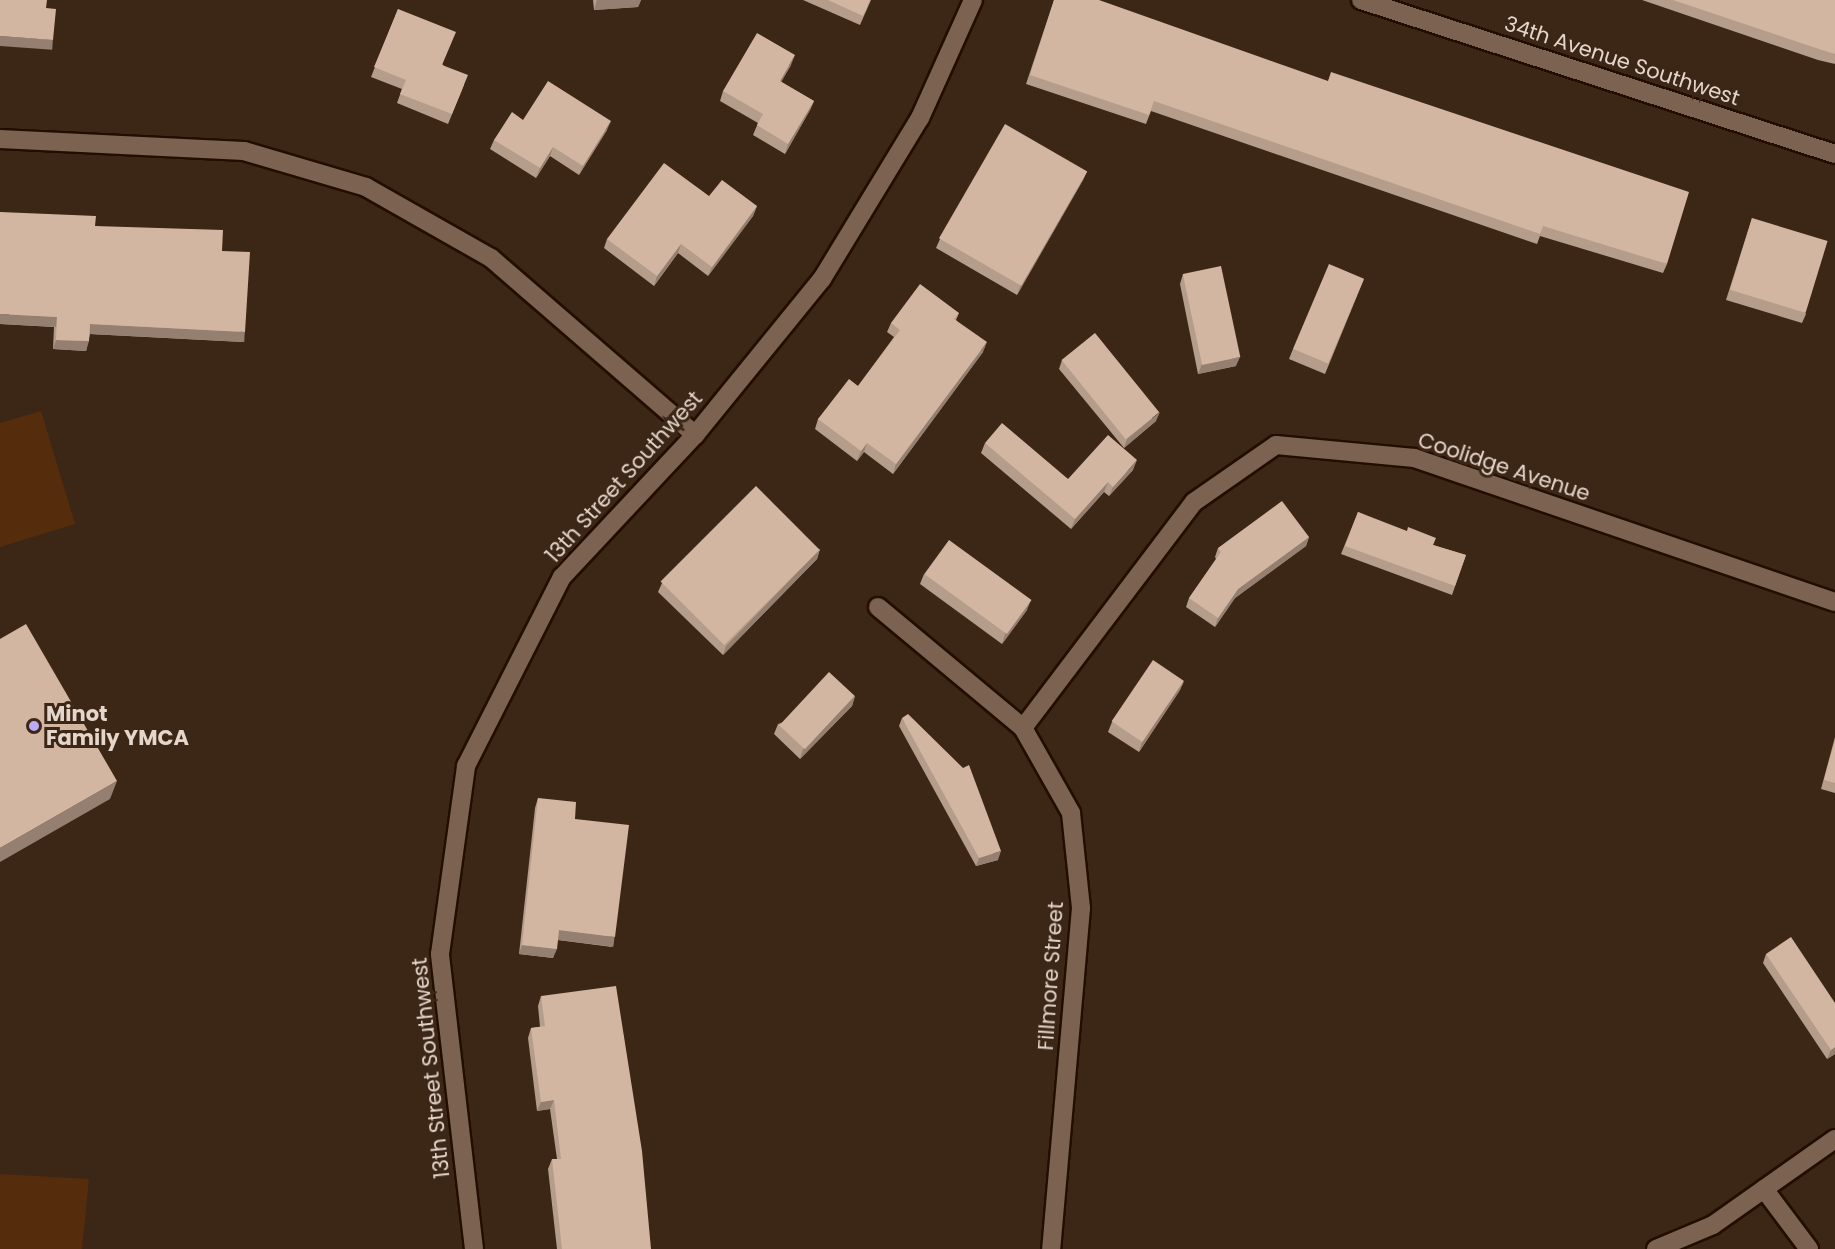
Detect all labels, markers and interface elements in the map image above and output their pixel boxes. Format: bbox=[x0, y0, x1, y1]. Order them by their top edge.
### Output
street label: 34th Avenue Southwest bbox=[1501, 11, 1743, 111]
street label: 13th Street Southwest bbox=[540, 386, 708, 568]
street label: Coolidge Avenue bbox=[1415, 427, 1593, 507]
place label: Minot Family YMCA bbox=[46, 701, 189, 751]
marker: Minot Family YMCA bbox=[27, 719, 41, 733]
street label: Fillmore Street bbox=[1033, 901, 1069, 1051]
street label: 13th Street Southwest bbox=[407, 956, 455, 1180]

